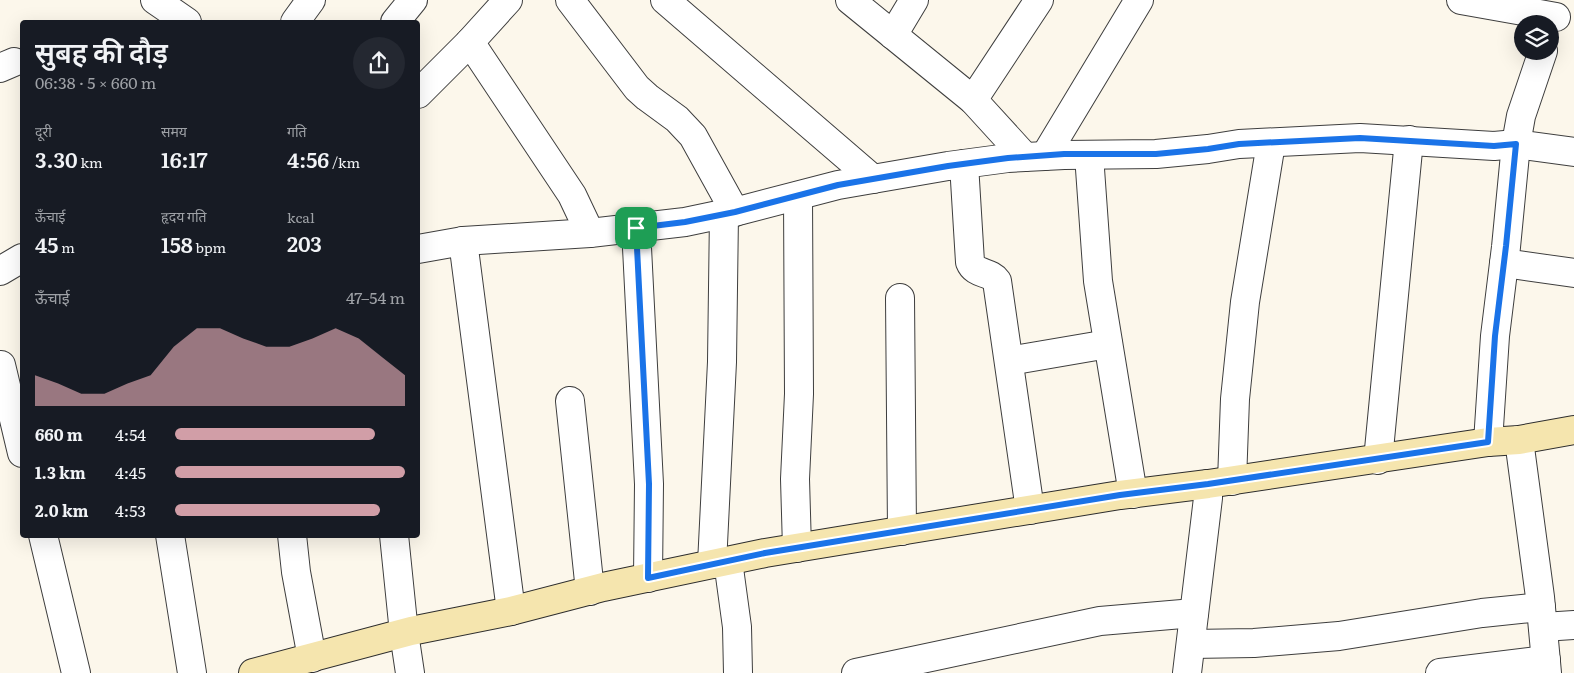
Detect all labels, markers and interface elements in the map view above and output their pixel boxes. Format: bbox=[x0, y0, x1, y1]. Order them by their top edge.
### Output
map controls bbox=[1514, 15, 1559, 60]
button: layers bbox=[1514, 15, 1559, 60]
text: सुबह की दौड़ bbox=[35, 30, 168, 72]
button: share bbox=[353, 37, 405, 89]
text: 06:38 · 5 × 660 m bbox=[35, 70, 156, 94]
text: दूरी bbox=[35, 121, 52, 141]
text: समय bbox=[161, 121, 187, 141]
text: गति bbox=[287, 121, 307, 141]
text: 3.30 bbox=[35, 143, 78, 174]
text: 16:17 bbox=[161, 143, 208, 174]
text: 4:56 bbox=[287, 143, 329, 174]
text: km bbox=[78, 152, 103, 172]
text: /km bbox=[329, 152, 360, 172]
text: ऊँचाई bbox=[35, 206, 65, 226]
text: हृदय गति bbox=[161, 206, 207, 226]
text: kcal bbox=[287, 207, 315, 227]
pin bbox=[615, 207, 657, 249]
icon: arrive bbox=[622, 214, 650, 242]
text: 203 bbox=[287, 227, 322, 258]
text: 45 bbox=[35, 228, 58, 259]
text: 158 bbox=[161, 228, 193, 259]
text: m bbox=[58, 237, 75, 257]
text: bpm bbox=[193, 237, 226, 257]
text: ऊँचाई bbox=[35, 285, 70, 309]
text: 47–54 m bbox=[346, 285, 405, 309]
text: 660 m bbox=[35, 422, 83, 446]
text: 4:54 bbox=[115, 422, 146, 446]
text: 1.3 km bbox=[35, 460, 86, 484]
text: 4:45 bbox=[115, 460, 146, 484]
text: 2.0 km bbox=[35, 498, 89, 522]
text: 4:53 bbox=[115, 498, 146, 522]

